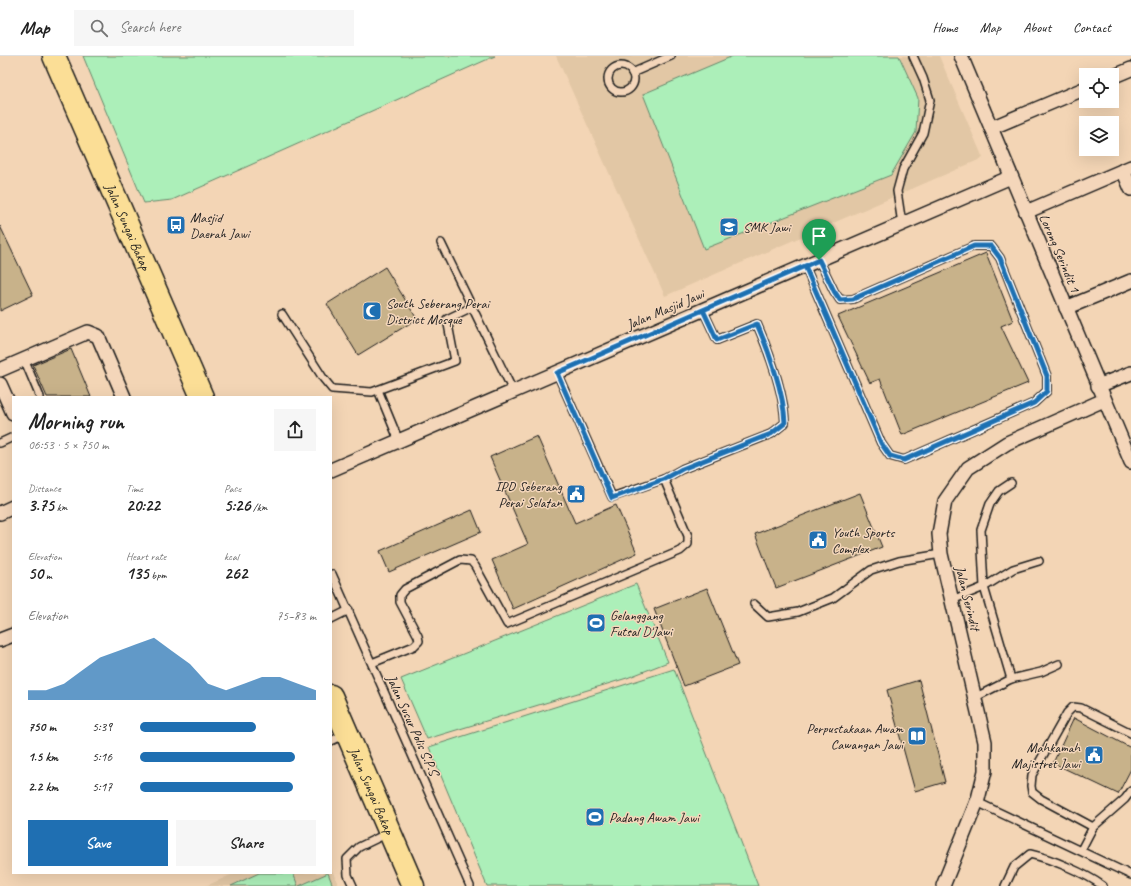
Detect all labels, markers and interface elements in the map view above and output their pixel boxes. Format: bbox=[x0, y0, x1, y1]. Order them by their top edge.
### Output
search box bbox=[74, 10, 354, 46]
text: Map bbox=[20, 16, 50, 40]
icon: search bbox=[88, 17, 110, 39]
text: Search here bbox=[120, 18, 181, 37]
text: Home bbox=[932, 19, 958, 36]
text: Map bbox=[980, 19, 1001, 36]
text: About bbox=[1023, 19, 1051, 36]
text: Contact bbox=[1073, 19, 1111, 36]
map controls bbox=[1079, 68, 1119, 156]
button: locate bbox=[1079, 68, 1119, 108]
button: layers bbox=[1079, 116, 1119, 156]
street label: Jalan Sungai Bakap bbox=[101, 180, 154, 274]
place label: Masjid Daerah Jawi bbox=[190, 209, 252, 242]
street label: Lorong Serindit 1 bbox=[1035, 212, 1084, 296]
bus stop icon: Masjid Daerah Jawi bbox=[165, 214, 187, 236]
school or university icon: SMK Jawi bbox=[718, 216, 740, 238]
place label: SMK Jawi bbox=[743, 219, 792, 236]
pin bbox=[802, 219, 836, 260]
icon: arrive bbox=[808, 225, 830, 247]
street label: Jalan Masjid Jawi bbox=[623, 285, 709, 334]
place label: South Seberang Perai District Mosque bbox=[386, 295, 492, 328]
mosque icon: South Seberang Perai District Mosque bbox=[361, 300, 383, 322]
text: Morning run bbox=[28, 408, 124, 436]
button: share bbox=[274, 409, 316, 451]
text: 06:53 · 5 × 750 m bbox=[28, 437, 109, 453]
place label: IPD Seberang Perai Selatan bbox=[495, 478, 563, 511]
text: Distance bbox=[28, 481, 61, 495]
text: Time bbox=[126, 481, 143, 495]
text: Pace bbox=[224, 481, 241, 495]
public building icon: IPD Seberang Perai Selatan bbox=[565, 483, 587, 505]
text: 3.75 bbox=[28, 495, 54, 516]
text: 20:22 bbox=[126, 495, 160, 516]
text: 5:26 bbox=[224, 495, 250, 516]
text: km bbox=[54, 500, 67, 514]
text: /km bbox=[250, 500, 267, 514]
place label: Youth Sports Complex bbox=[832, 524, 895, 557]
public building icon: Youth Sports Complex bbox=[807, 529, 829, 551]
text: Elevation bbox=[28, 549, 62, 563]
text: Heart rate bbox=[126, 549, 166, 563]
text: kcal bbox=[224, 549, 239, 563]
text: 50 bbox=[28, 563, 43, 584]
text: 135 bbox=[126, 563, 149, 584]
text: 262 bbox=[224, 563, 247, 584]
street label: Jalan Serindit bbox=[951, 563, 984, 634]
text: m bbox=[43, 568, 52, 582]
text: bpm bbox=[149, 568, 166, 582]
place label: Gelanggang Futsal D'Jawi bbox=[610, 607, 674, 640]
text: Elevation bbox=[28, 608, 68, 624]
text: 75–83 m bbox=[276, 608, 316, 624]
sports icon: Gelanggang Futsal D'Jawi bbox=[585, 612, 607, 634]
street label: Jalan Susur Polis S.P.S bbox=[382, 671, 444, 781]
text: 750 m bbox=[28, 719, 56, 735]
text: 5:39 bbox=[92, 719, 112, 735]
place label: Perpustakaan Awam Cawangan Jawi bbox=[806, 720, 905, 753]
library icon: Perpustakaan Awam Cawangan Jawi bbox=[906, 725, 928, 747]
place label: Mahkamah Majistret Jawi bbox=[1011, 739, 1082, 772]
street label: Jalan Sungai Bakap bbox=[345, 744, 398, 837]
public building icon: Mahkamah Majistret Jawi bbox=[1083, 744, 1105, 766]
text: 1.5 km bbox=[28, 749, 58, 765]
text: 5:16 bbox=[92, 749, 112, 765]
text: 2.2 km bbox=[28, 779, 58, 795]
text: 5:17 bbox=[92, 779, 112, 795]
sports icon: Padang Awam Jawi bbox=[584, 806, 606, 828]
place label: Padang Awam Jawi bbox=[609, 809, 701, 826]
button: Save bbox=[28, 820, 168, 866]
button: Share bbox=[176, 820, 316, 866]

